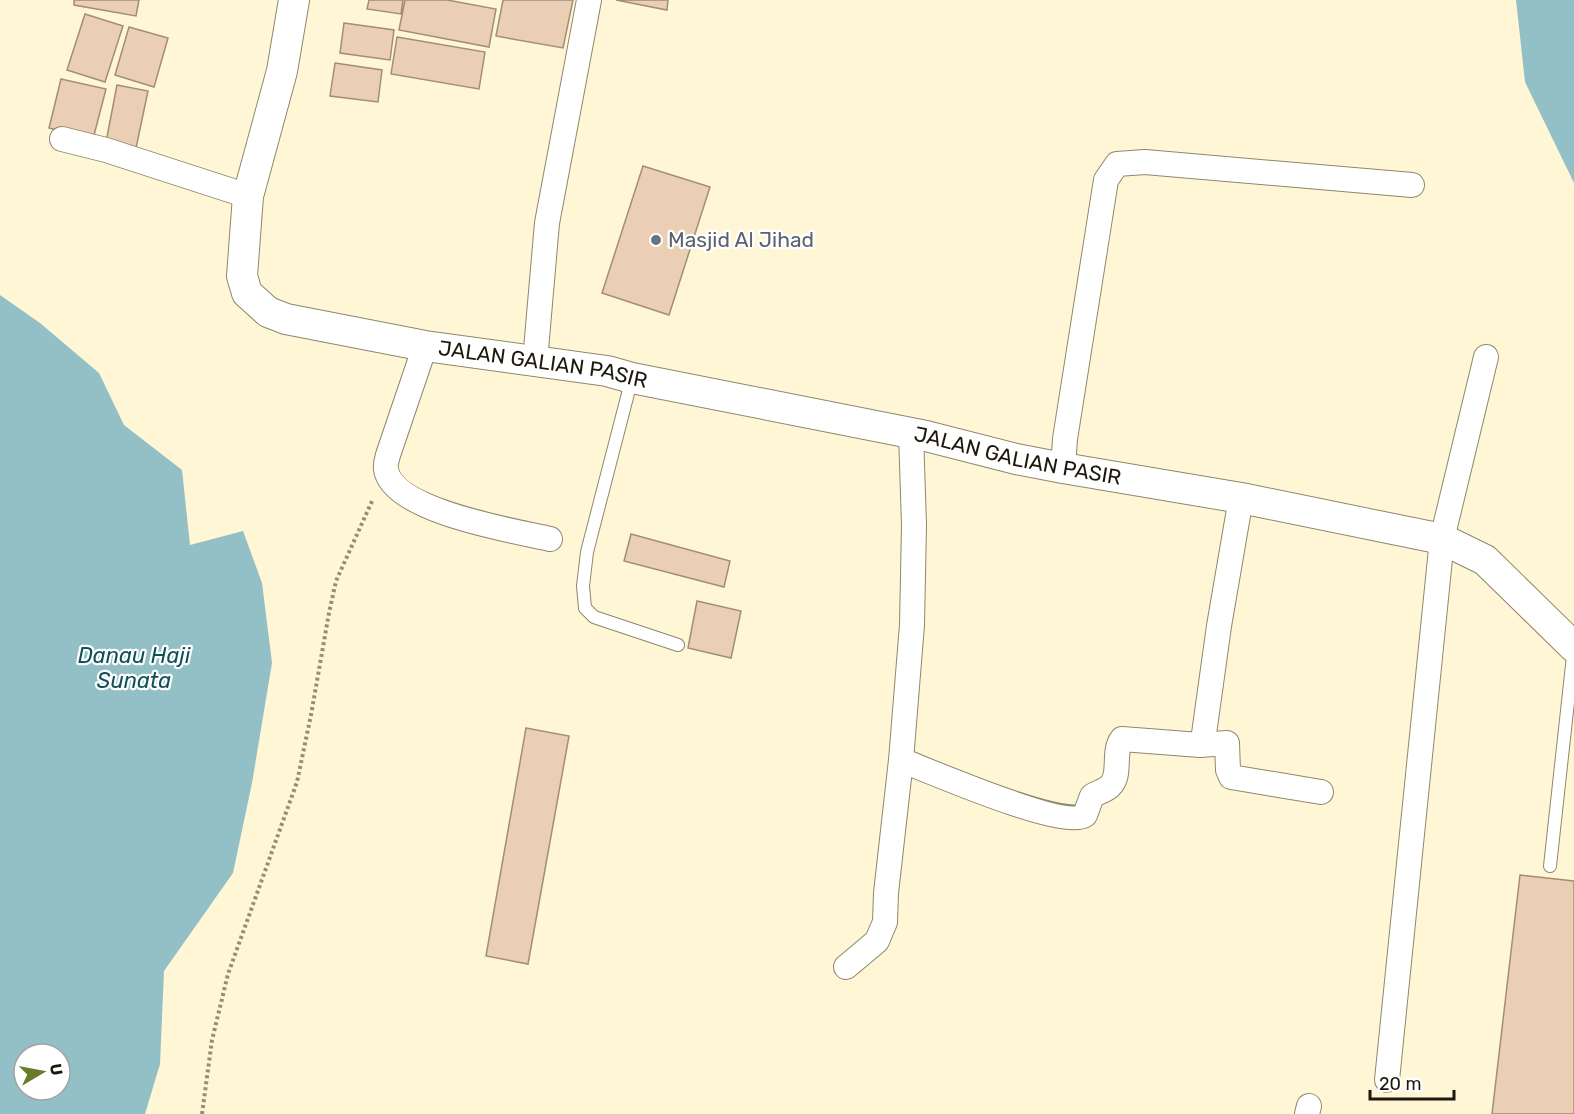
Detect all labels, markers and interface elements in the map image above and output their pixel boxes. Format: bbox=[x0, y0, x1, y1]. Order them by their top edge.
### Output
place label: Masjid Al Jihad bbox=[668, 227, 814, 252]
marker: Masjid Al Jihad bbox=[649, 233, 663, 247]
street label: JALAN GALIAN PASIR bbox=[437, 335, 650, 393]
street label: JALAN GALIAN PASIR bbox=[912, 421, 1123, 490]
water label: Danau Haji Sunata bbox=[78, 642, 191, 694]
north arrow bbox=[12, 1042, 72, 1102]
text: U bbox=[46, 1062, 67, 1077]
scale bar bbox=[1370, 1063, 1454, 1101]
text: 20 m bbox=[1379, 1073, 1421, 1095]

